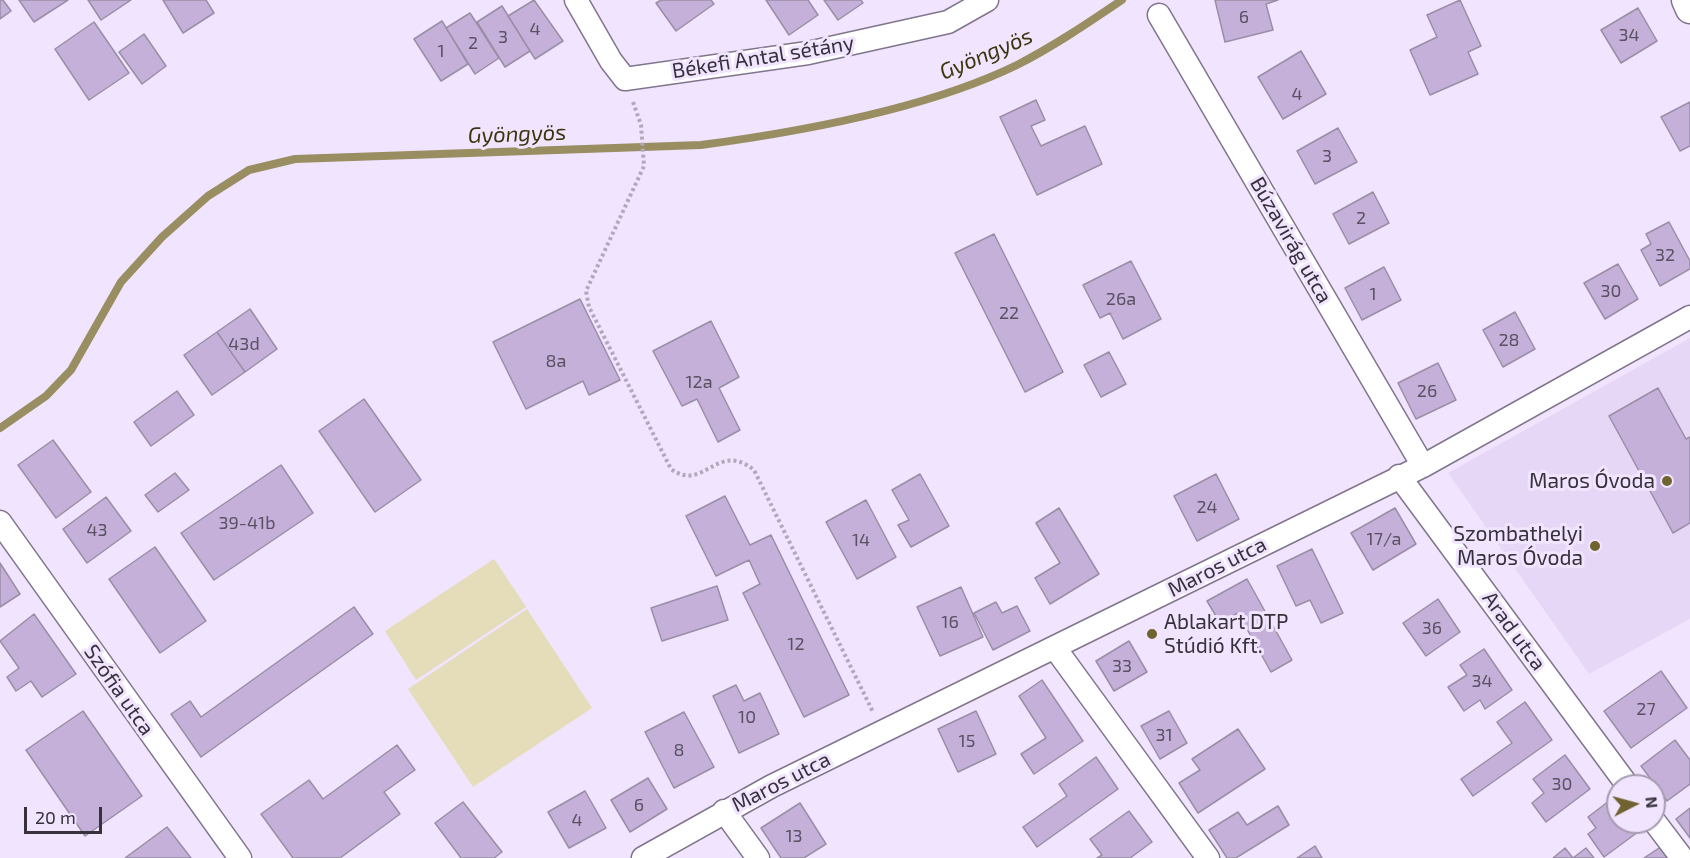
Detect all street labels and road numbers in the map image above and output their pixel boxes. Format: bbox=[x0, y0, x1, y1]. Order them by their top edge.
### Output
street label: Békefi Antal sétány bbox=[670, 30, 856, 84]
street label: Búzavirág utca bbox=[1245, 172, 1337, 308]
street label: Maros utca bbox=[1164, 531, 1270, 603]
street label: Arad utca bbox=[1477, 587, 1551, 675]
street label: Szófia utca bbox=[79, 640, 159, 740]
street label: Maros utca bbox=[728, 746, 834, 818]

